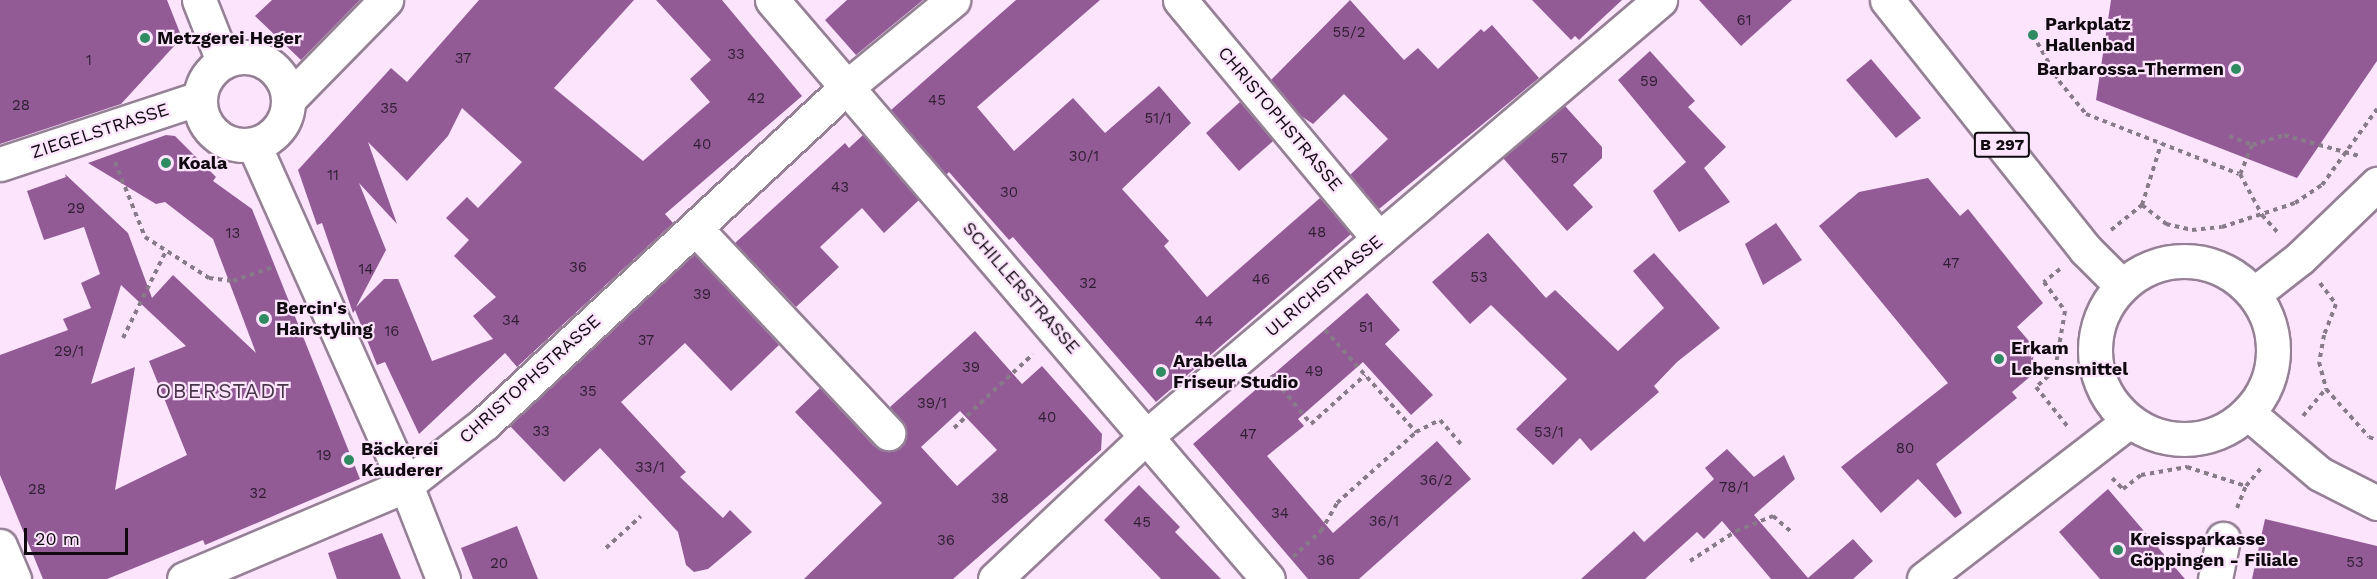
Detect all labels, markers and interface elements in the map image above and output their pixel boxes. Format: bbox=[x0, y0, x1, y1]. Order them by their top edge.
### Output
house number: 61 bbox=[1737, 12, 1751, 30]
place label: Parkplatz Hallenbad bbox=[2045, 14, 2135, 57]
house number: 55/2 bbox=[1333, 24, 1365, 42]
place label: Metzgerei Heger bbox=[157, 27, 302, 49]
marker: Parkplatz Hallenbad bbox=[2026, 28, 2040, 42]
marker: Metzgerei Heger bbox=[138, 31, 152, 45]
street label: CHRISTOPHSTRASSE bbox=[1213, 42, 1347, 196]
house number: 33 bbox=[727, 46, 745, 64]
house number: 37 bbox=[455, 50, 471, 68]
house number: 1 bbox=[86, 52, 92, 70]
place label: Barbarossa-Thermen bbox=[2037, 58, 2224, 80]
marker: Barbarossa-Thermen bbox=[2229, 62, 2243, 76]
house number: 59 bbox=[1640, 73, 1658, 91]
house number: 42 bbox=[747, 90, 765, 108]
house number: 45 bbox=[928, 92, 946, 110]
house number: 28 bbox=[12, 97, 30, 115]
street label: ZIEGELSTRASSE bbox=[29, 99, 171, 163]
house number: 35 bbox=[380, 100, 398, 118]
house number: 51/1 bbox=[1145, 110, 1171, 128]
road number: B 297 bbox=[1974, 132, 2030, 158]
house number: 40 bbox=[693, 136, 711, 154]
house number: 30/1 bbox=[1069, 148, 1099, 166]
house number: 57 bbox=[1550, 150, 1568, 168]
place label: Koala bbox=[178, 152, 227, 174]
marker: Koala bbox=[159, 156, 173, 170]
house number: 11 bbox=[327, 167, 339, 185]
house number: 43 bbox=[831, 179, 849, 197]
house number: 30 bbox=[1000, 184, 1018, 202]
house number: 29 bbox=[67, 200, 85, 218]
street label: SCHILLERSTRASSE bbox=[958, 218, 1084, 358]
house number: 48 bbox=[1308, 224, 1326, 242]
house number: 13 bbox=[226, 225, 240, 243]
street label: ULRICHSTRASSE bbox=[1261, 231, 1387, 341]
house number: 47 bbox=[1943, 255, 1959, 273]
house number: 36 bbox=[569, 259, 587, 277]
house number: 14 bbox=[358, 261, 374, 279]
house number: 53 bbox=[1470, 269, 1488, 287]
house number: 46 bbox=[1252, 271, 1270, 289]
house number: 32 bbox=[1079, 275, 1097, 293]
house number: 39 bbox=[693, 286, 711, 304]
place label: Bercin's Hairstyling bbox=[276, 298, 373, 340]
street label: CHRISTOPHSTRASSE bbox=[455, 310, 605, 448]
marker: Bercin's Hairstyling bbox=[257, 312, 271, 326]
house number: 34 bbox=[502, 312, 520, 330]
house number: 44 bbox=[1195, 313, 1213, 331]
house number: 51 bbox=[1359, 319, 1373, 337]
house number: 16 bbox=[385, 323, 399, 341]
house number: 37 bbox=[638, 332, 654, 350]
place label: Erkam Lebensmittel bbox=[2011, 338, 2128, 380]
house number: 29/1 bbox=[54, 343, 84, 361]
place label: Arabella Friseur Studio bbox=[1173, 351, 1299, 394]
marker: Erkam Lebensmittel bbox=[1992, 352, 2006, 366]
house number: 39 bbox=[962, 359, 980, 377]
house number: 49 bbox=[1305, 363, 1323, 381]
marker: Arabella Friseur Studio bbox=[1154, 365, 1168, 379]
district label: OBERSTADT bbox=[155, 378, 291, 404]
house number: 35 bbox=[579, 383, 597, 401]
house number: 39/1 bbox=[917, 395, 947, 413]
house number: 40 bbox=[1038, 409, 1056, 427]
house number: 33 bbox=[532, 423, 550, 441]
house number: 53/1 bbox=[1534, 424, 1564, 442]
house number: 47 bbox=[1240, 426, 1256, 444]
place label: Bäckerei Kauderer bbox=[361, 439, 442, 482]
house number: 80 bbox=[1896, 440, 1914, 458]
house number: 19 bbox=[316, 447, 332, 465]
marker: Bäckerei Kauderer bbox=[342, 453, 356, 467]
house number: 33/1 bbox=[635, 459, 665, 477]
house number: 36/2 bbox=[1419, 472, 1453, 490]
house number: 78/1 bbox=[1719, 479, 1749, 497]
house number: 28 bbox=[28, 481, 46, 499]
house number: 32 bbox=[249, 485, 267, 503]
house number: 38 bbox=[991, 490, 1009, 508]
house number: 34 bbox=[1271, 505, 1289, 523]
house number: 36/1 bbox=[1369, 513, 1399, 531]
house number: 45 bbox=[1133, 514, 1151, 532]
scale bar bbox=[27, 516, 130, 554]
text: 20 m bbox=[35, 528, 80, 549]
place label: Kreissparkasse Göppingen - Filiale bbox=[2130, 529, 2298, 572]
house number: 36 bbox=[937, 532, 955, 550]
marker: Kreissparkasse Göppingen - Filiale bbox=[2111, 543, 2125, 557]
house number: 36 bbox=[1317, 552, 1335, 570]
house number: 53 bbox=[2346, 554, 2364, 572]
house number: 20 bbox=[490, 555, 508, 573]

